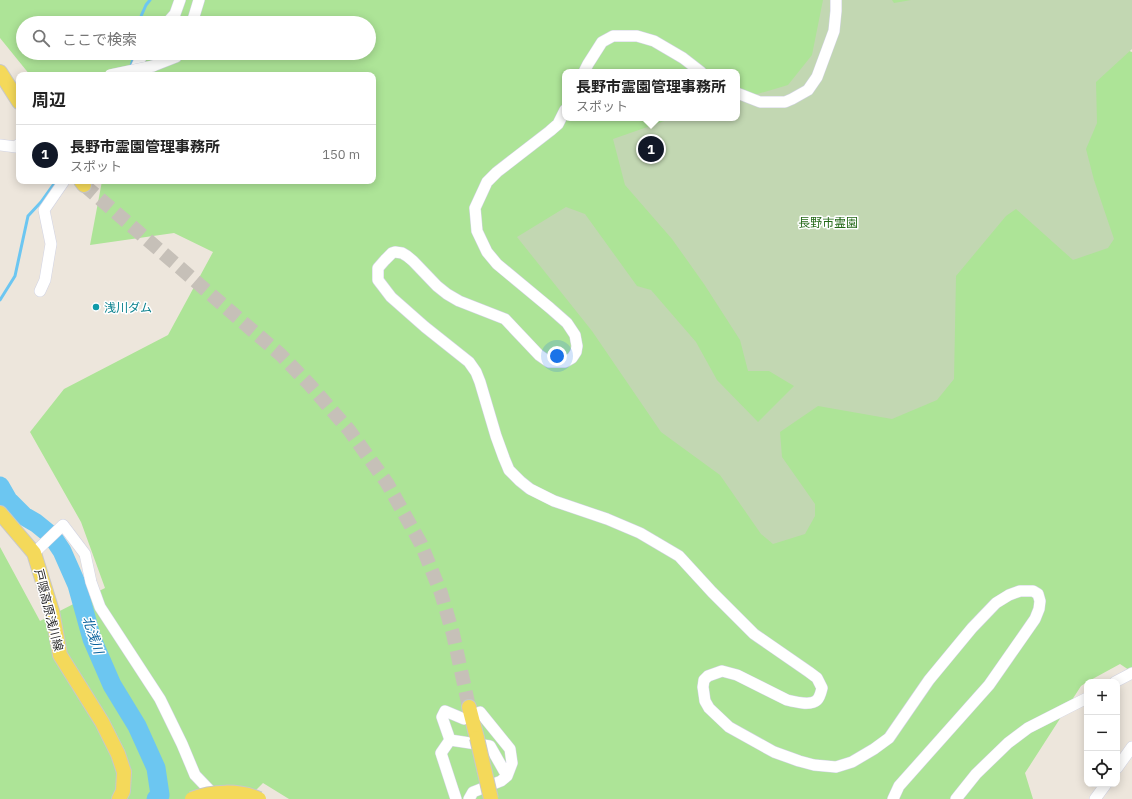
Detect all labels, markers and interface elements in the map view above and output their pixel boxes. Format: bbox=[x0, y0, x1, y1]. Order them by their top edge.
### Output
search box bbox=[16, 16, 376, 60]
icon: search bbox=[30, 27, 52, 49]
text: ここで検索 bbox=[62, 30, 137, 49]
popup bbox=[562, 69, 740, 121]
text: 長野市霊園管理事務所 bbox=[576, 77, 726, 96]
text: 周辺 bbox=[32, 89, 66, 111]
text: スポット bbox=[576, 98, 628, 115]
pin: 1 bbox=[638, 134, 664, 164]
text: 長野市霊園管理事務所 bbox=[70, 137, 220, 156]
text: 1 bbox=[41, 146, 49, 163]
text: 150 m bbox=[322, 146, 360, 163]
text: スポット bbox=[70, 158, 122, 175]
park label: 長野市霊園 bbox=[798, 215, 858, 230]
place label: 浅川ダム bbox=[104, 300, 152, 315]
marker: 浅川ダム bbox=[91, 302, 101, 312]
your location bbox=[547, 346, 567, 366]
street label: 戸隠高原浅川線 bbox=[32, 567, 66, 653]
water label: 北浅川 bbox=[79, 614, 108, 658]
map controls bbox=[1084, 679, 1120, 787]
button: + bbox=[1084, 679, 1120, 715]
button: − bbox=[1084, 715, 1120, 751]
button: locate bbox=[1084, 751, 1120, 787]

